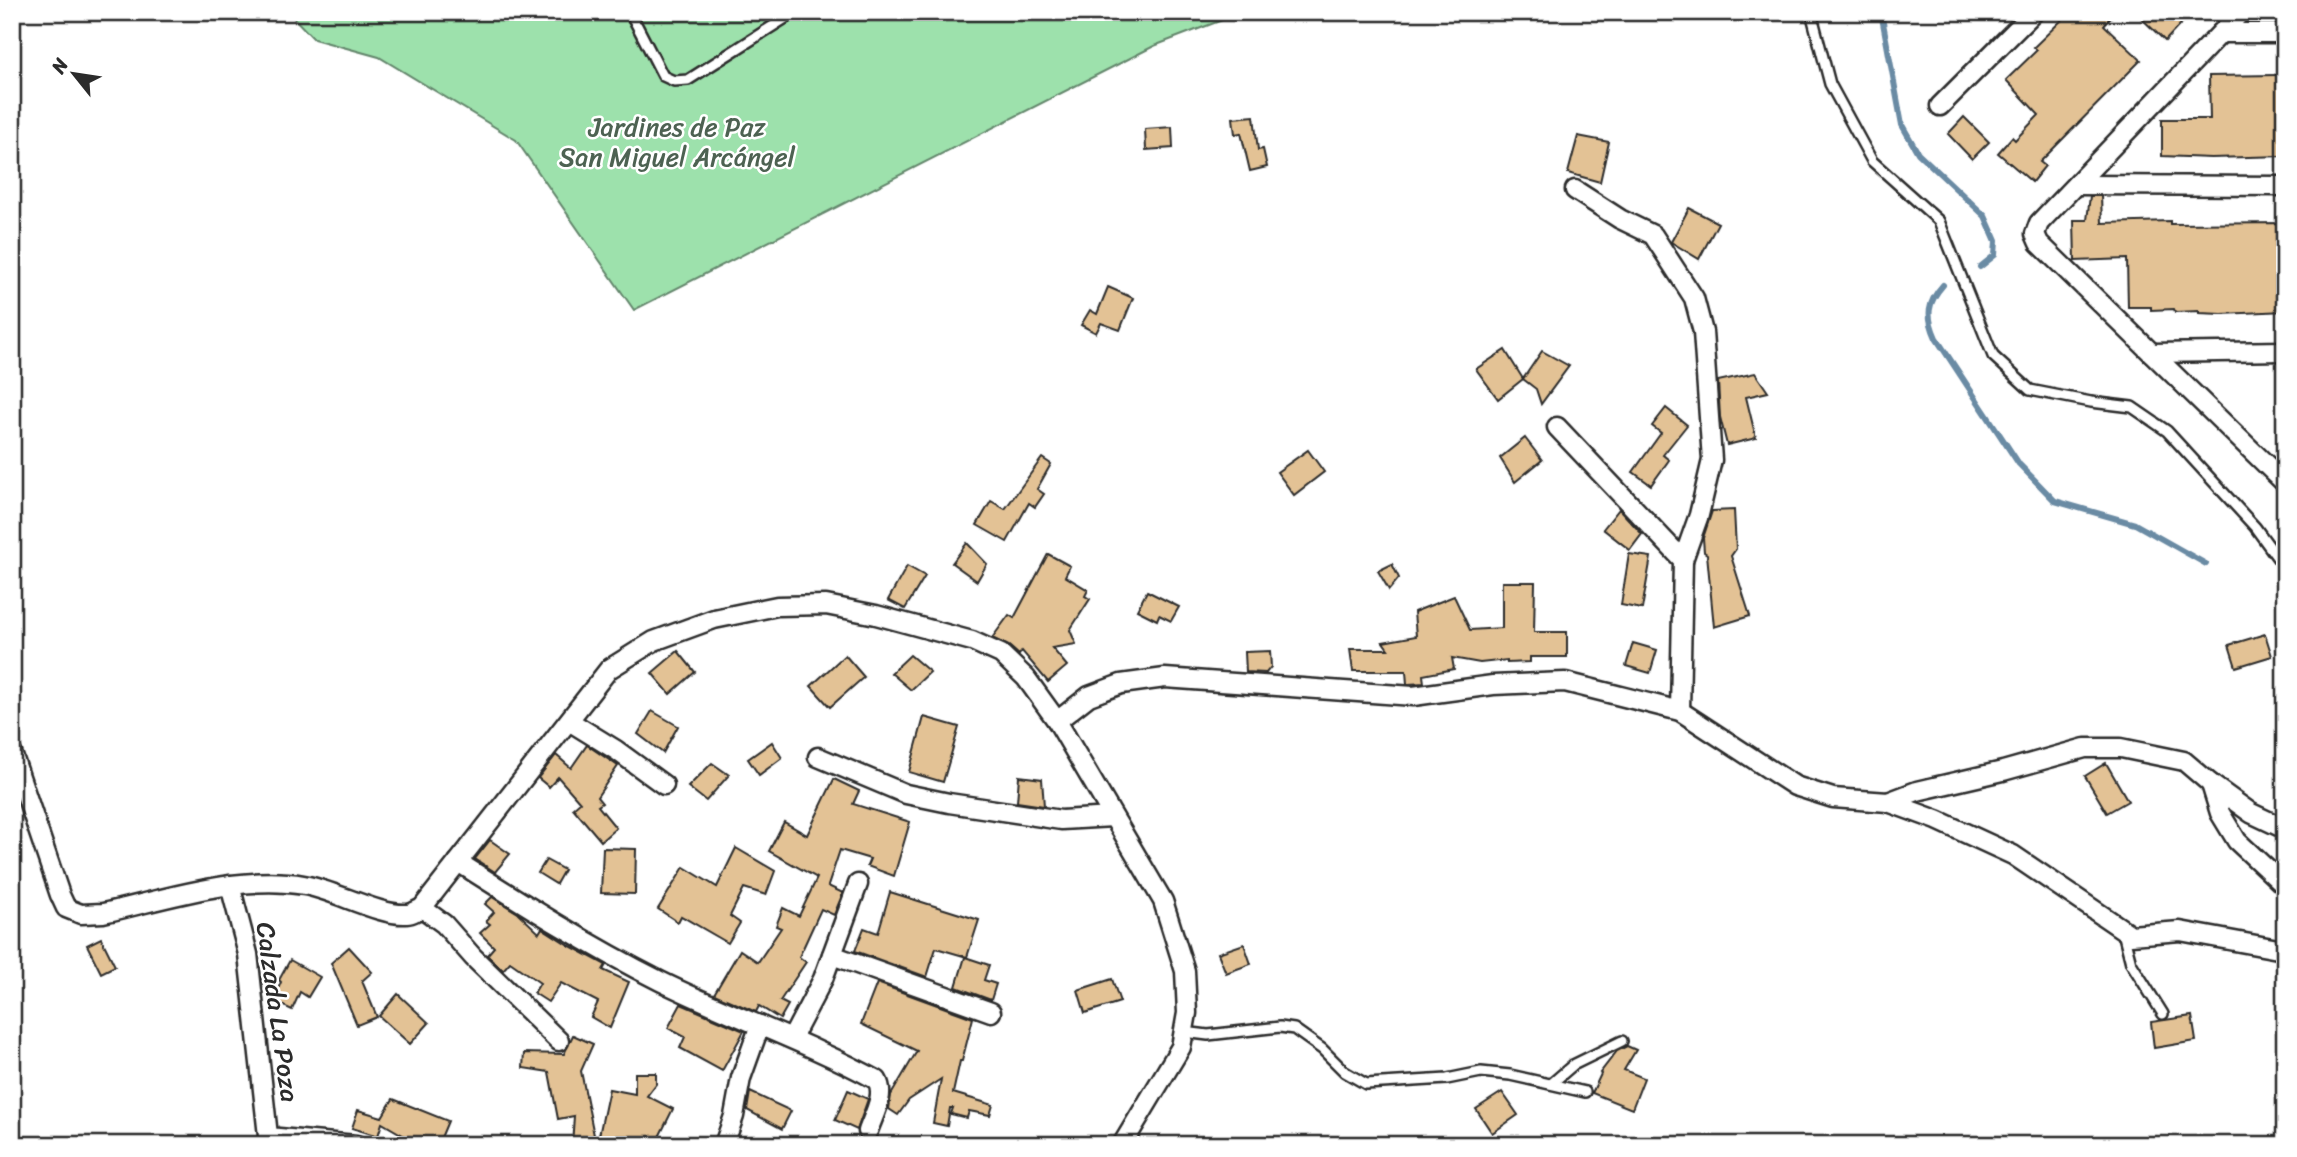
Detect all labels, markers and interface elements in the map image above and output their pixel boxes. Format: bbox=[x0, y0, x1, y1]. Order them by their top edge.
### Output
north arrow bbox=[38, 38, 108, 108]
text: N bbox=[42, 51, 78, 81]
park label: Jardines de Paz San Miguel Arcángel bbox=[559, 104, 796, 180]
street label: Calzada La Poza bbox=[243, 919, 313, 1105]

